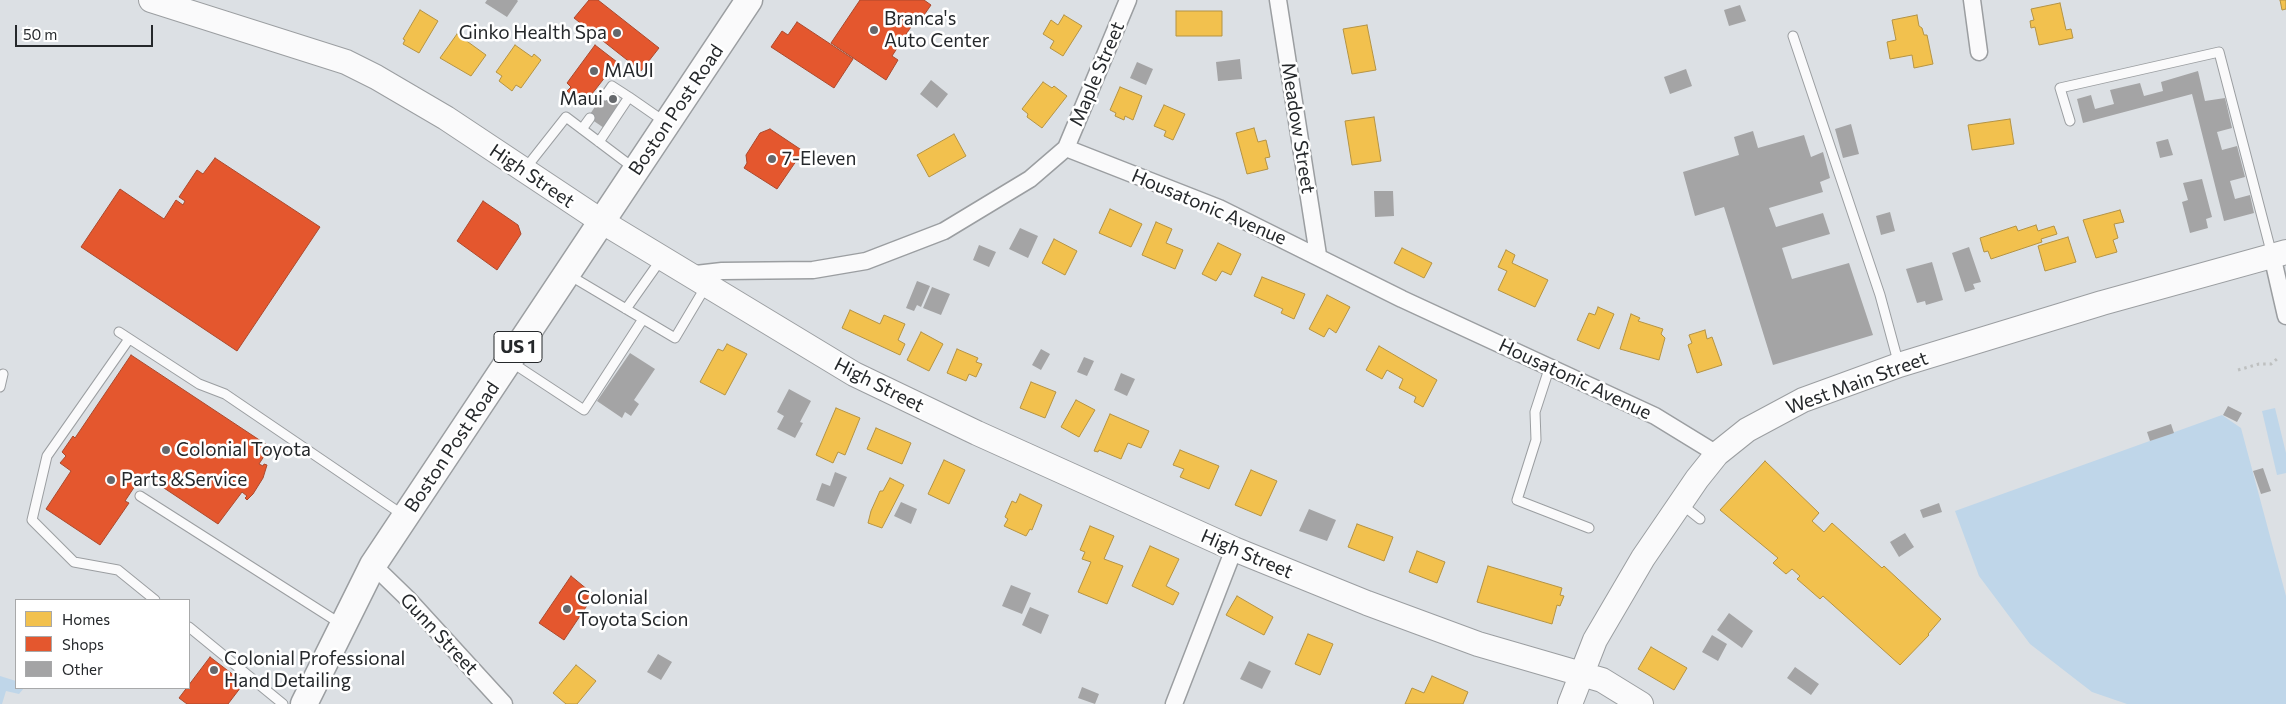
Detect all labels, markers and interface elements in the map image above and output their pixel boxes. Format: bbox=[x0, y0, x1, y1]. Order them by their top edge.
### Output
place label: Branca's Auto Center bbox=[884, 8, 989, 52]
scale bar bbox=[18, 15, 155, 47]
street label: Maple Street bbox=[1065, 18, 1129, 130]
place label: Ginko Health Spa bbox=[459, 22, 607, 44]
marker: Branca's Auto Center bbox=[868, 24, 880, 36]
text: 50 m bbox=[23, 25, 57, 43]
marker: Ginko Health Spa bbox=[611, 27, 623, 39]
street label: Boston Post Road bbox=[624, 40, 728, 180]
place label: MAUI bbox=[604, 60, 654, 82]
street label: Meadow Street bbox=[1276, 61, 1320, 195]
marker: MAUI bbox=[588, 65, 600, 77]
place label: Maui bbox=[560, 88, 603, 110]
marker: Maui bbox=[607, 93, 619, 105]
street label: High Street bbox=[485, 139, 579, 213]
place label: 7-Eleven bbox=[782, 148, 856, 170]
marker: 7-Eleven bbox=[766, 153, 778, 165]
street label: Housatonic Avenue bbox=[1128, 164, 1290, 250]
road number: US 1 bbox=[494, 332, 542, 362]
street label: Housatonic Avenue bbox=[1495, 334, 1655, 424]
street label: West Main Street bbox=[1783, 347, 1931, 419]
street label: High Street bbox=[830, 353, 928, 417]
street label: Boston Post Road bbox=[400, 377, 504, 517]
place label: Colonial Toyota bbox=[176, 439, 311, 461]
marker: Colonial Toyota bbox=[160, 444, 172, 456]
place label: Parts &Service bbox=[121, 469, 247, 491]
marker: Parts &Service bbox=[105, 474, 117, 486]
street label: High Street bbox=[1198, 524, 1296, 584]
place label: Colonial Toyota Scion bbox=[577, 587, 688, 631]
street label: Gunn Street bbox=[395, 588, 483, 680]
legend bbox=[15, 599, 190, 689]
marker: Colonial Toyota Scion bbox=[561, 603, 573, 615]
text: Homes bbox=[62, 610, 110, 628]
text: Shops bbox=[62, 635, 104, 653]
place label: Colonial Professional Hand Detailing bbox=[224, 648, 405, 692]
text: Other bbox=[62, 660, 103, 678]
marker: Colonial Professional Hand Detailing bbox=[208, 664, 220, 676]

